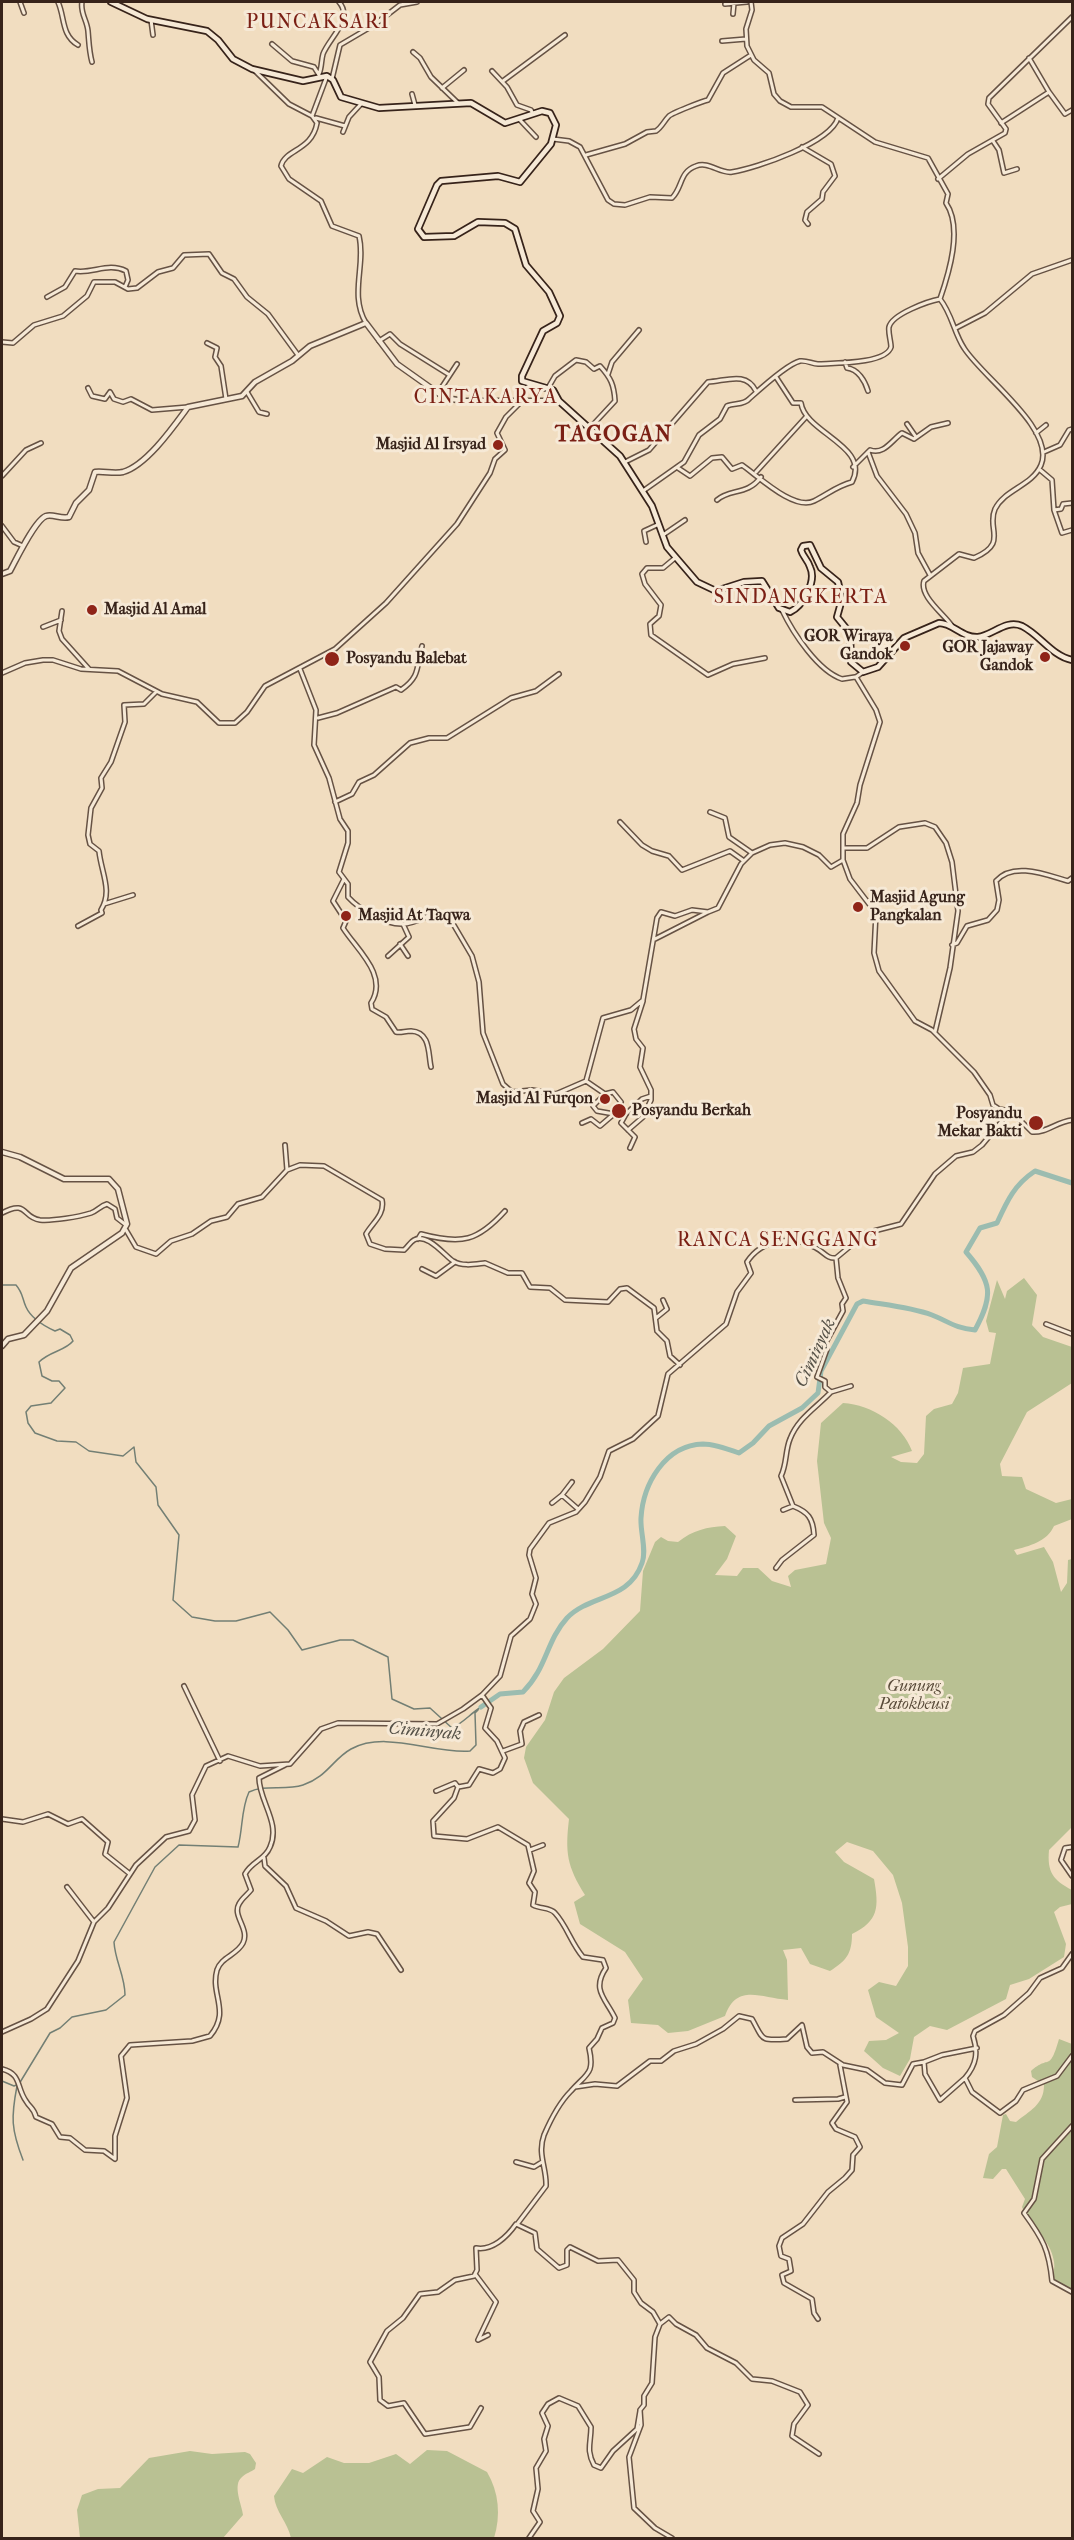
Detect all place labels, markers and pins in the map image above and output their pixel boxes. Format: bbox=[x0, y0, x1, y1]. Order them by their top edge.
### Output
place label: Masjid Al Irsyad bbox=[376, 435, 486, 455]
marker: Masjid Al Irsyad bbox=[491, 438, 505, 452]
place label: Masjid Al Amal bbox=[104, 600, 207, 620]
marker: Masjid Al Amal bbox=[85, 603, 99, 617]
place label: GOR Wiraya Gandok bbox=[804, 627, 893, 665]
place label: GOR Jajaway Gandok bbox=[942, 638, 1033, 676]
marker: GOR Wiraya Gandok bbox=[898, 639, 912, 653]
place label: Posyandu Balebat bbox=[346, 649, 467, 669]
marker: Posyandu Balebat bbox=[323, 650, 341, 668]
marker: GOR Jajaway Gandok bbox=[1038, 650, 1052, 664]
place label: Masjid Agung Pangkalan bbox=[870, 888, 965, 926]
marker: Masjid Agung Pangkalan bbox=[851, 900, 865, 914]
place label: Masjid At Taqwa bbox=[358, 906, 470, 926]
marker: Masjid At Taqwa bbox=[339, 909, 353, 923]
place label: Masjid Al Furqon bbox=[476, 1089, 593, 1109]
marker: Masjid Al Furqon bbox=[598, 1092, 612, 1106]
place label: Posyandu Berkah bbox=[632, 1101, 751, 1121]
marker: Posyandu Berkah bbox=[610, 1102, 628, 1120]
place label: Posyandu Mekar Bakti bbox=[937, 1104, 1022, 1142]
marker: Posyandu Mekar Bakti bbox=[1027, 1114, 1045, 1132]

